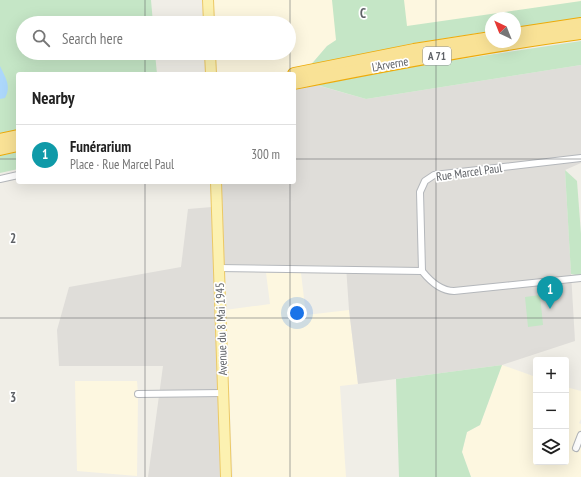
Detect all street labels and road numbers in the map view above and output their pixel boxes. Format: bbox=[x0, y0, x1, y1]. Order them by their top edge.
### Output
road number: A 71 bbox=[423, 47, 451, 65]
street label: L'Arverne bbox=[371, 53, 409, 75]
street label: Rue Marcel Paul bbox=[435, 160, 503, 184]
street label: Avenue du 8 Mai 1945 bbox=[212, 282, 230, 376]

